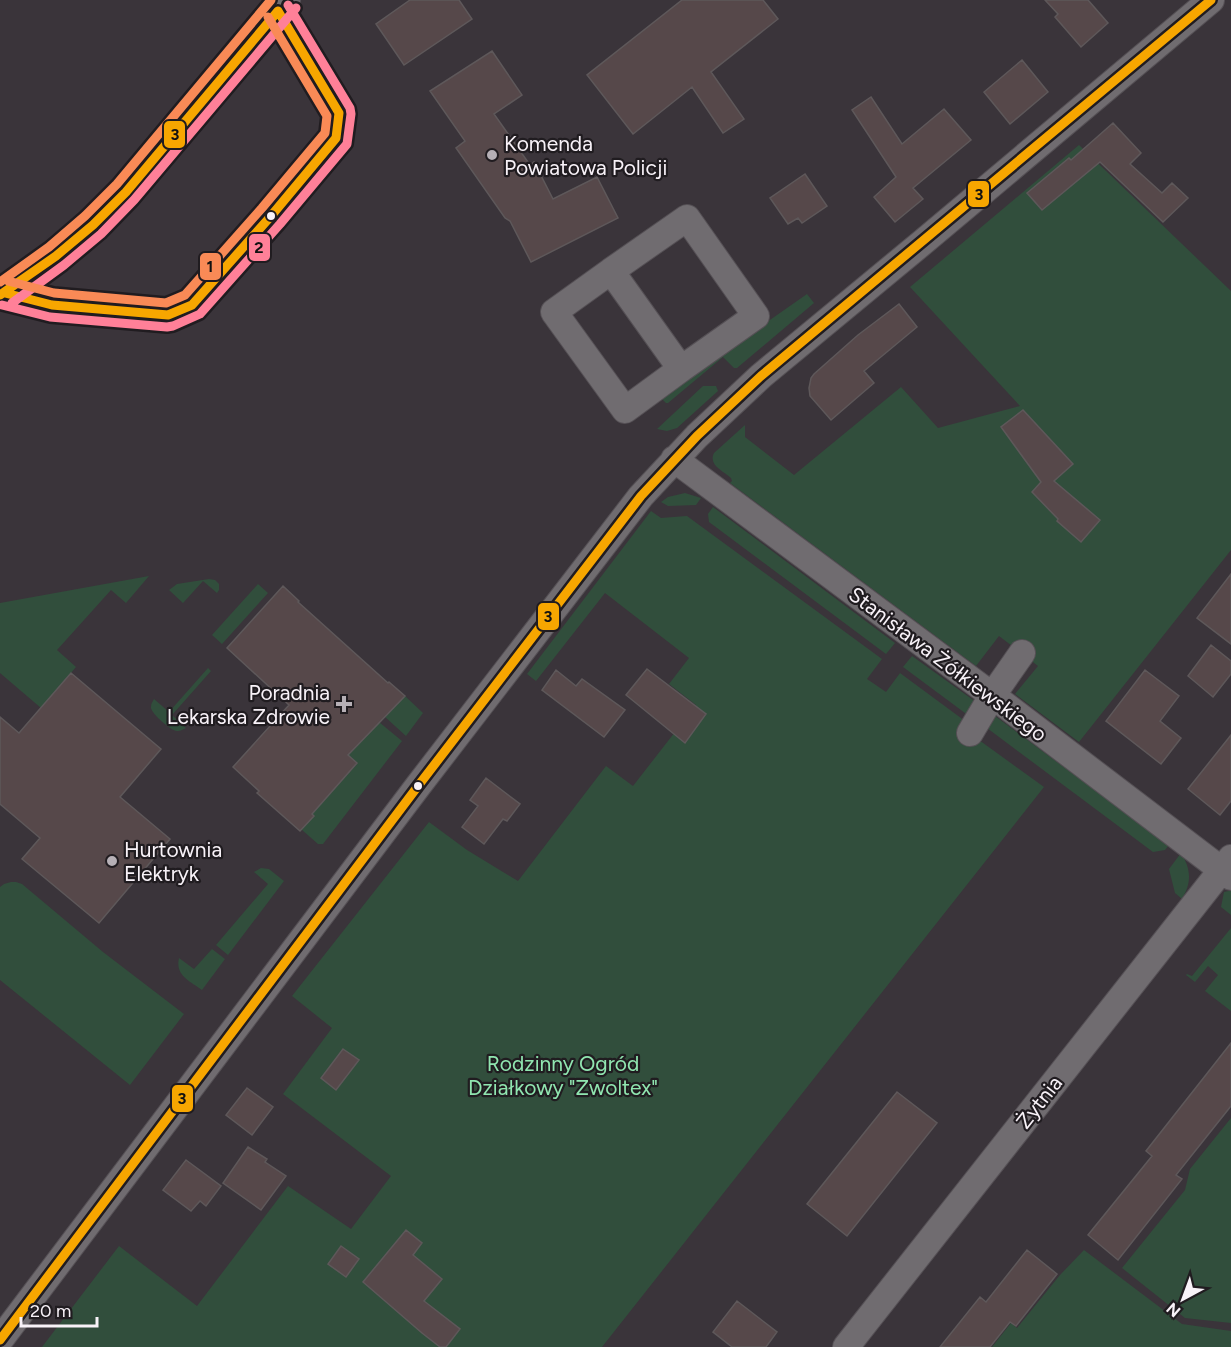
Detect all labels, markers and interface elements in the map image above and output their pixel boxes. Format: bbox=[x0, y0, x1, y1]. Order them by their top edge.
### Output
line badge: 3 bbox=[163, 120, 186, 149]
text: 3 bbox=[171, 125, 180, 144]
place label: Komenda Powiatowa Policji bbox=[504, 131, 667, 180]
marker: Komenda Powiatowa Policji bbox=[485, 148, 499, 162]
line badge: 3 bbox=[967, 180, 990, 208]
text: 3 bbox=[975, 185, 984, 204]
unlabelled marker bbox=[265, 210, 277, 222]
line badge: 2 bbox=[248, 233, 271, 262]
text: 2 bbox=[254, 238, 264, 257]
line badge: 1 bbox=[199, 252, 222, 281]
text: 1 bbox=[207, 257, 213, 276]
street label: Stanisława Żółkiewskiego bbox=[844, 581, 1052, 747]
line badge: 3 bbox=[537, 602, 560, 631]
text: 3 bbox=[544, 607, 553, 626]
place label: Poradnia Lekarska Zdrowie bbox=[167, 680, 330, 729]
marker: Poradnia Lekarska Zdrowie bbox=[335, 695, 353, 713]
unlabelled marker bbox=[412, 780, 424, 792]
place label: Hurtownia Elektryk bbox=[124, 837, 222, 886]
marker: Hurtownia Elektryk bbox=[105, 854, 119, 868]
park label: Rodzinny Ogród Działkowy "Zwoltex" bbox=[468, 1051, 658, 1100]
street label: Żytnia bbox=[1011, 1071, 1067, 1133]
line badge: 3 bbox=[171, 1084, 194, 1113]
text: 3 bbox=[178, 1089, 187, 1108]
north arrow bbox=[1153, 1269, 1213, 1329]
scale bar bbox=[21, 1290, 98, 1328]
text: N bbox=[1163, 1299, 1184, 1321]
text: 20 m bbox=[30, 1300, 71, 1322]

